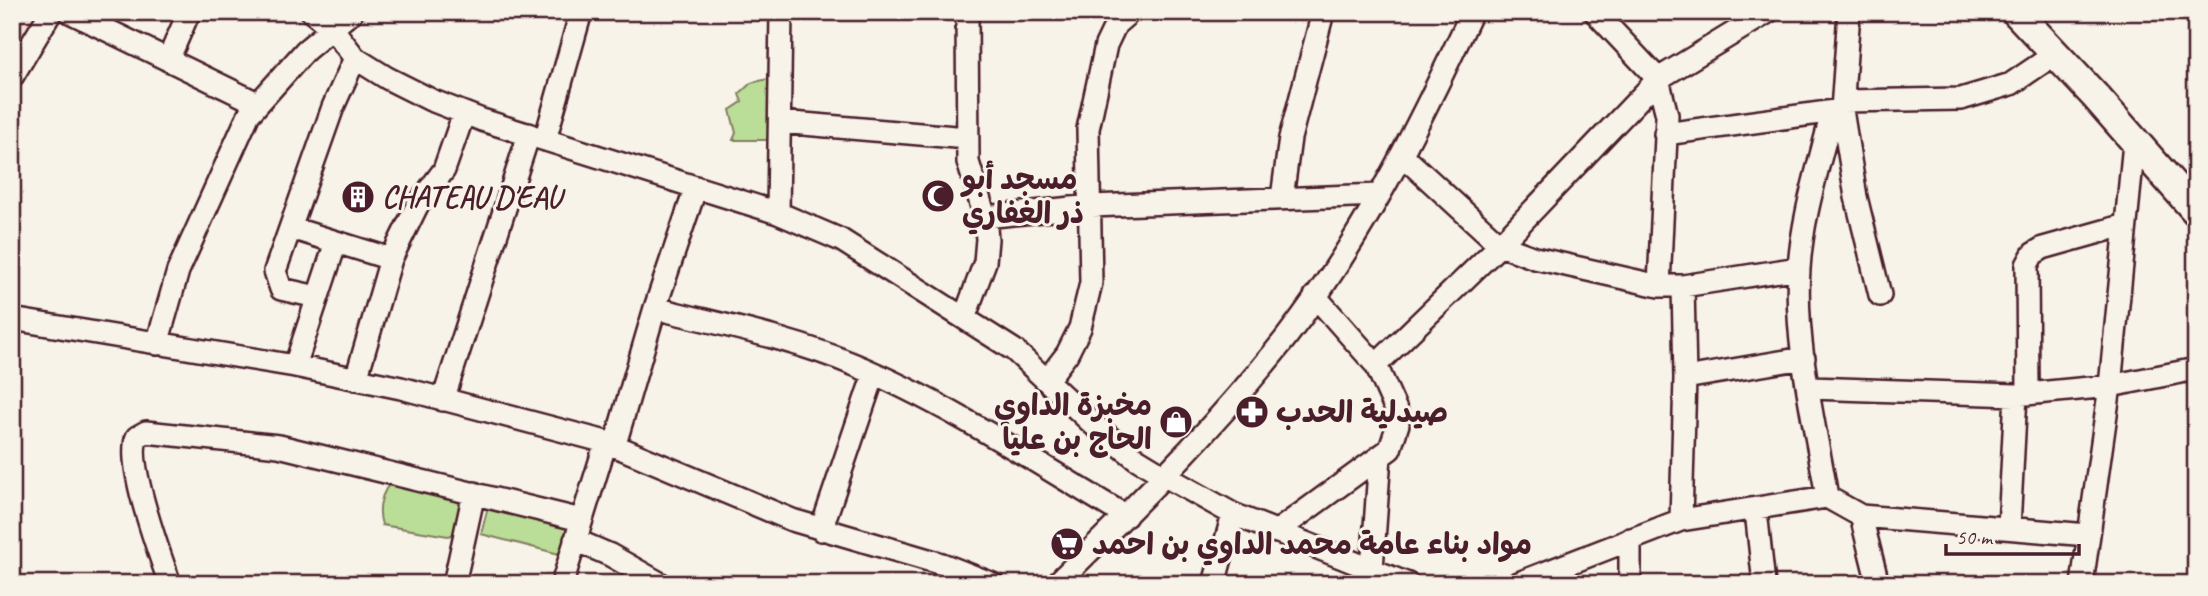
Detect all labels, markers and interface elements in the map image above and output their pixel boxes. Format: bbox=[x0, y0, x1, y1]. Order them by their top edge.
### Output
place label: مسجد أبو ذر الغفاري bbox=[960, 160, 1084, 235]
mosque icon: مسجد أبو ذر الغفاري bbox=[919, 177, 957, 215]
building icon: CHATEAU D'EAU bbox=[339, 178, 377, 216]
place label: CHATEAU D'EAU bbox=[382, 178, 566, 216]
place label: مخبزة الداوي الحاج بن عليا bbox=[994, 386, 1152, 458]
pharmacy icon: صيدلية الحدب bbox=[1233, 393, 1271, 431]
place label: صيدلية الحدب bbox=[1276, 393, 1448, 431]
shop icon: مخبزة الداوي الحاج بن عليا bbox=[1157, 403, 1195, 441]
scale bar bbox=[1946, 512, 2078, 556]
text: 50 m bbox=[1956, 524, 1994, 550]
supermarket icon: مواد بناء عامة محمد الداوي بن احمد bbox=[1048, 525, 1086, 563]
place label: مواد بناء عامة محمد الداوي بن احمد bbox=[1092, 525, 1532, 566]

